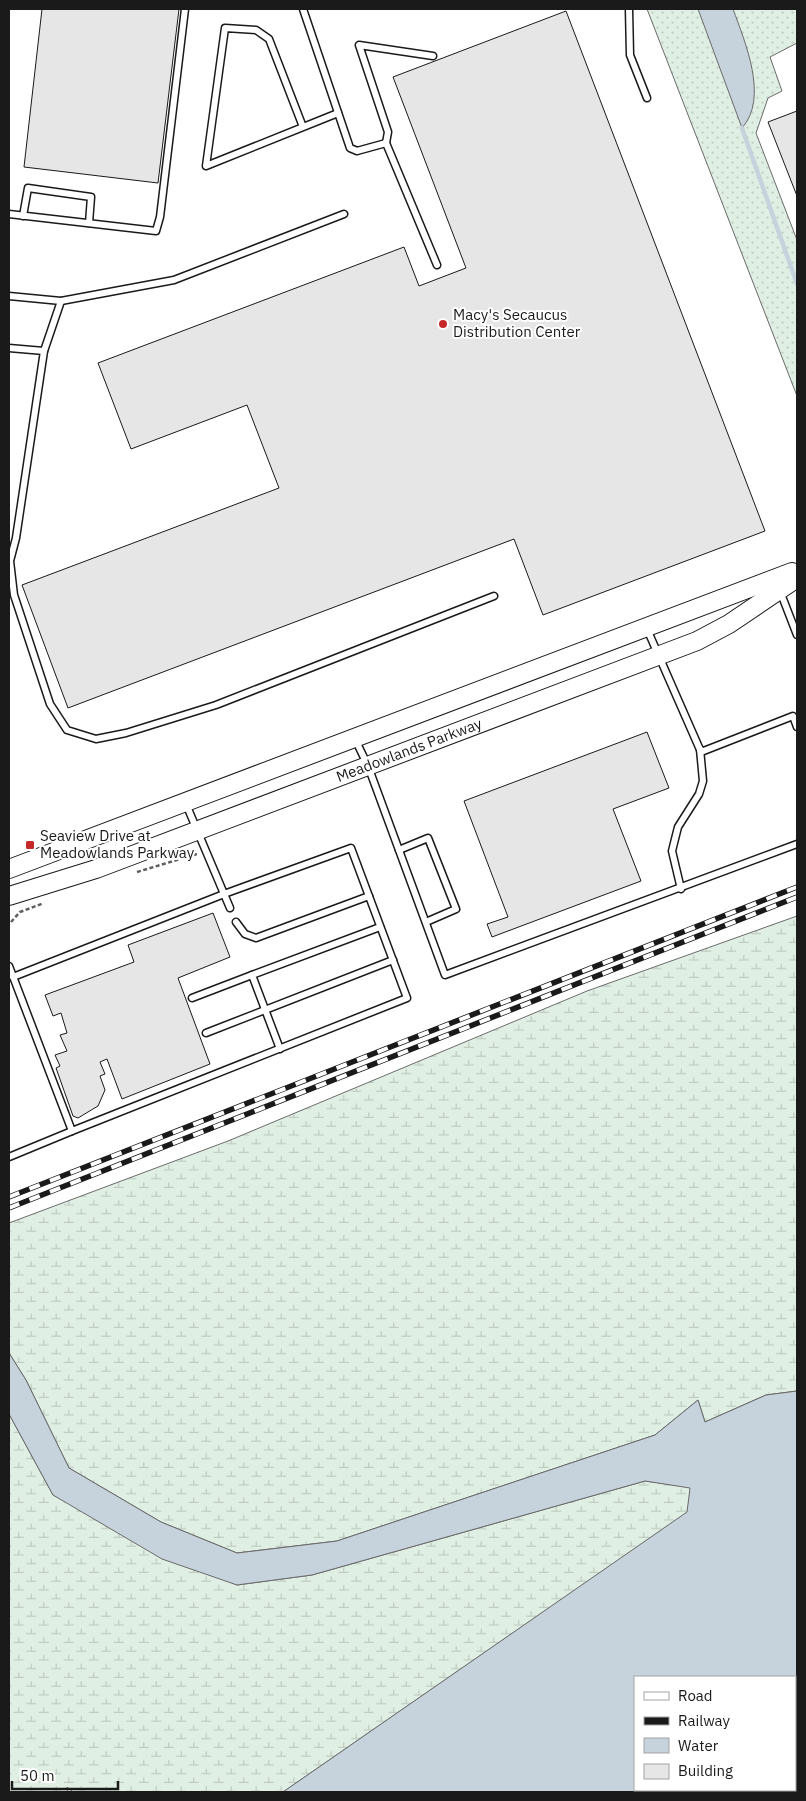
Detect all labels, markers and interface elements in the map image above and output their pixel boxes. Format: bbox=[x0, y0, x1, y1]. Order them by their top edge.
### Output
place label: Macy's Secaucus Distribution Center bbox=[453, 305, 581, 341]
marker: Macy's Secaucus Distribution Center bbox=[437, 318, 449, 330]
street label: Meadowlands Parkway bbox=[333, 713, 485, 786]
place label: Seaview Drive at Meadowlands Parkway bbox=[40, 826, 195, 862]
marker: Seaview Drive at Meadowlands Parkway bbox=[24, 839, 36, 851]
legend bbox=[634, 1676, 796, 1791]
text: Road bbox=[678, 1686, 713, 1705]
text: Railway bbox=[678, 1711, 731, 1730]
text: Water bbox=[678, 1736, 719, 1755]
scale bar bbox=[12, 1758, 119, 1790]
text: Building bbox=[678, 1761, 733, 1780]
text: 50 m bbox=[20, 1766, 55, 1785]

